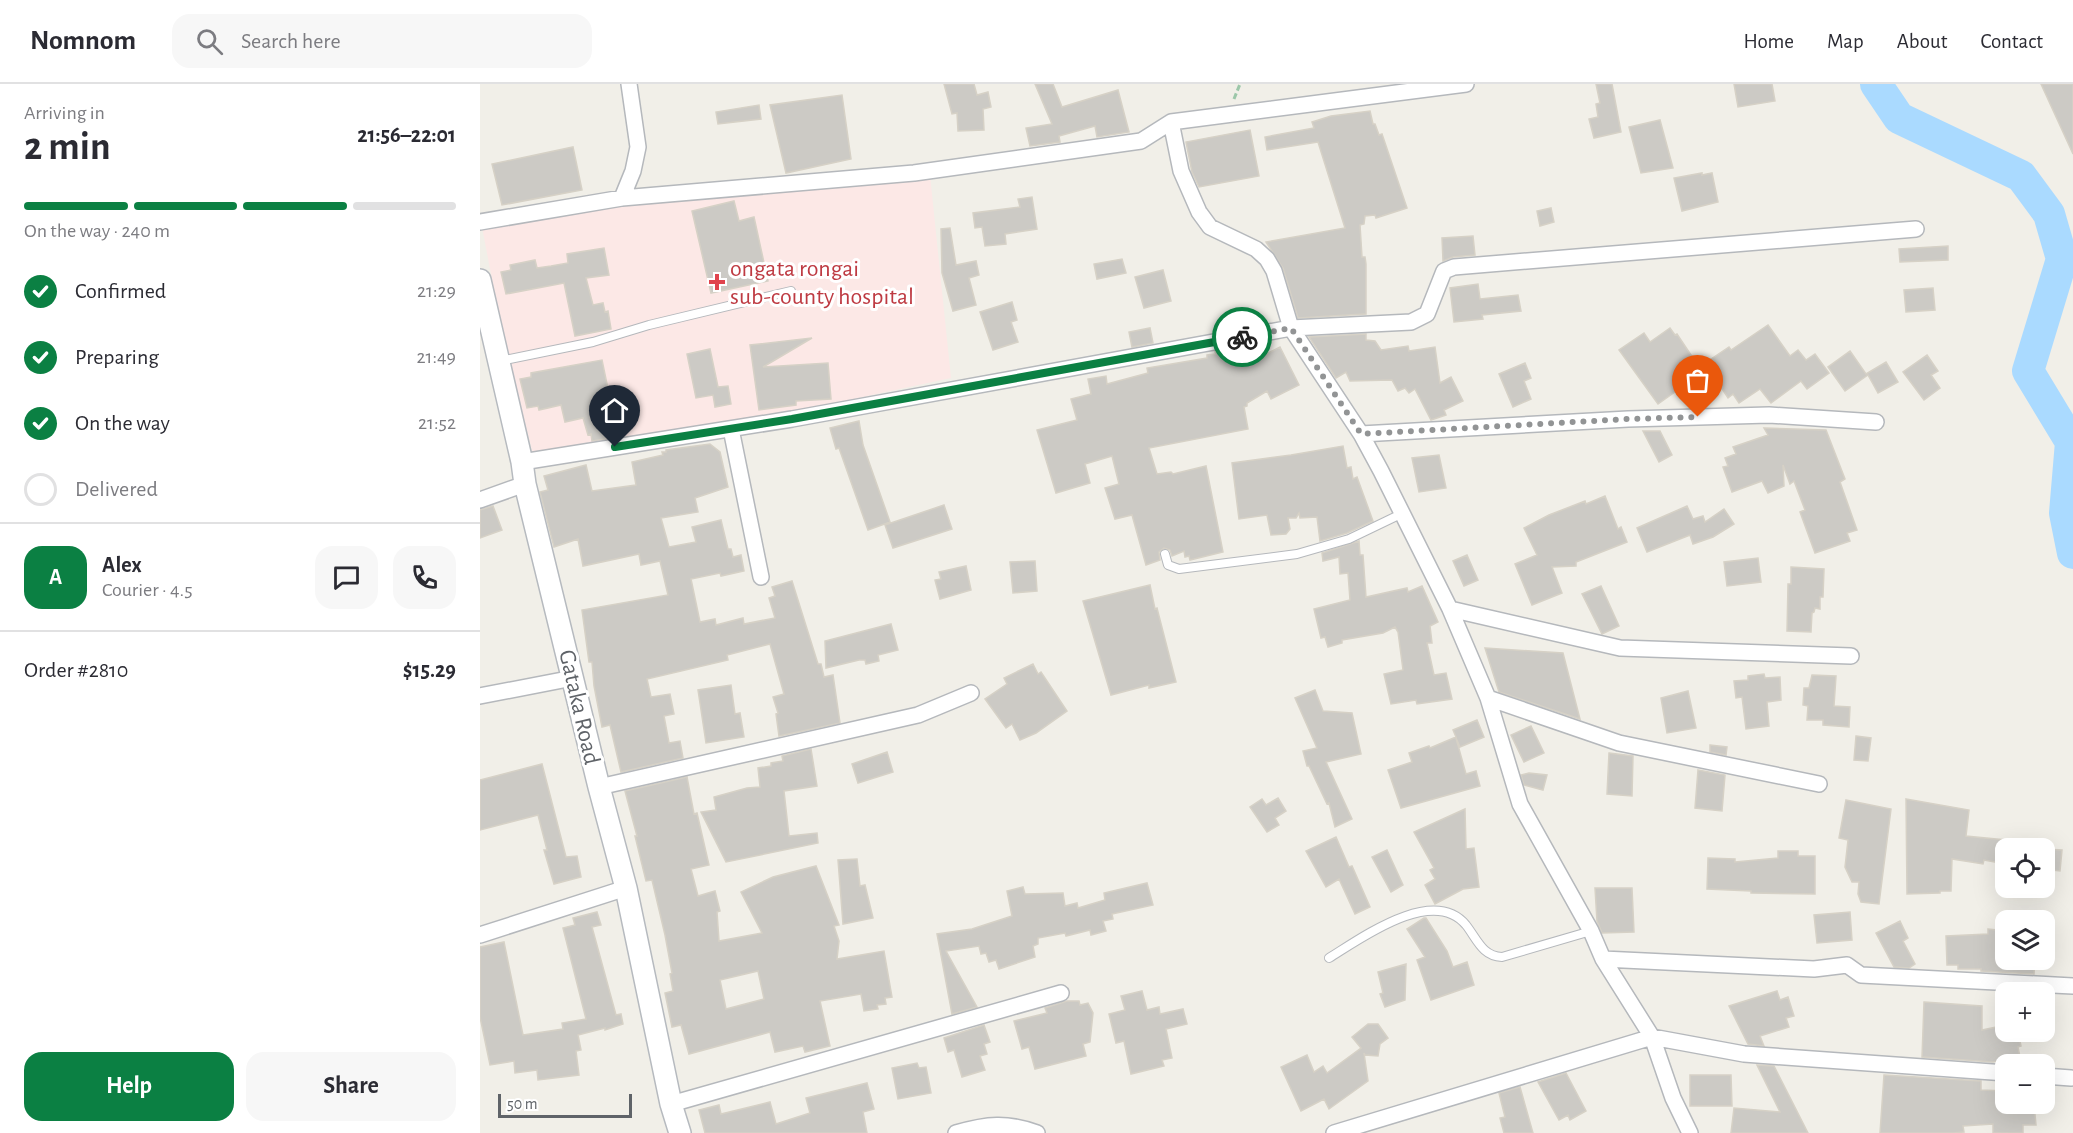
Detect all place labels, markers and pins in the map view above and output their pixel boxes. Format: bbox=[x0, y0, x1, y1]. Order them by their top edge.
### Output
place label: ongata rongai sub-county hospital bbox=[730, 257, 914, 309]
marker: ongata rongai sub-county hospital bbox=[708, 273, 726, 291]
pin bbox=[1672, 355, 1723, 417]
pin bbox=[589, 385, 640, 447]

